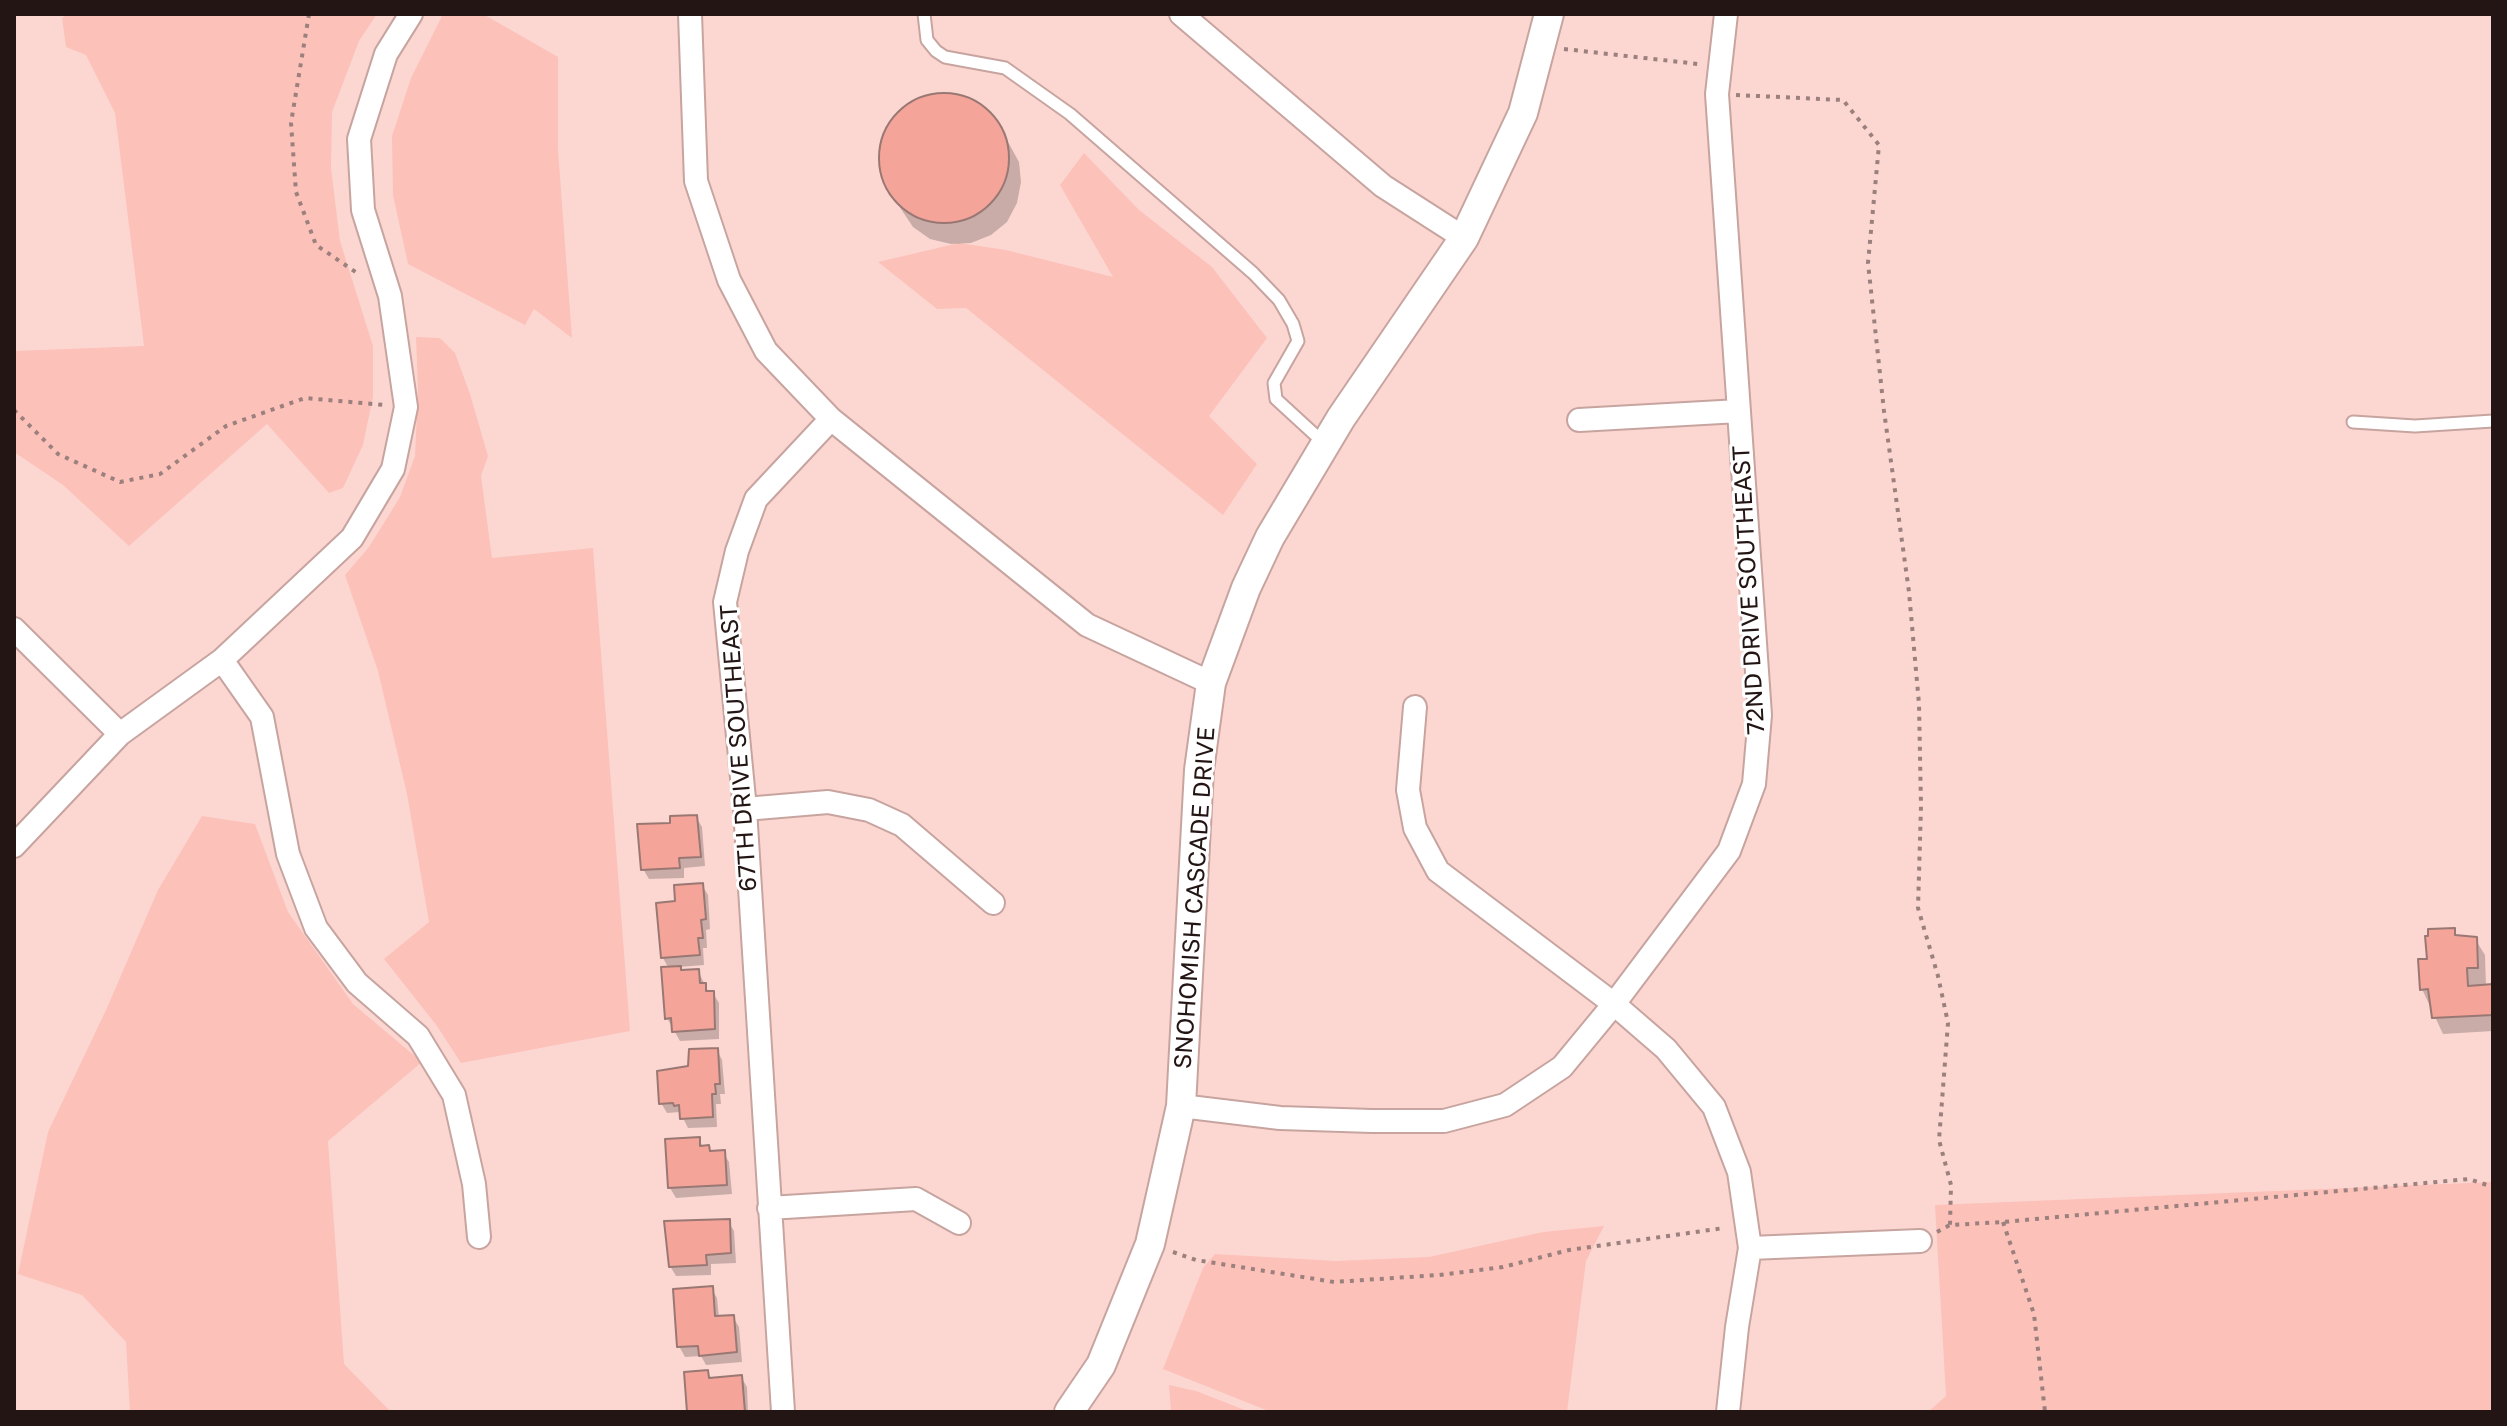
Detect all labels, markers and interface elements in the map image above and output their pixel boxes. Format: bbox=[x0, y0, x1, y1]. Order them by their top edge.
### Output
street label: 72ND DRIVE SOUTHEAST bbox=[1727, 445, 1771, 735]
street label: 67TH DRIVE SOUTHEAST bbox=[715, 603, 763, 893]
street label: SNOHOMISH CASCADE DRIVE bbox=[1169, 726, 1221, 1070]

